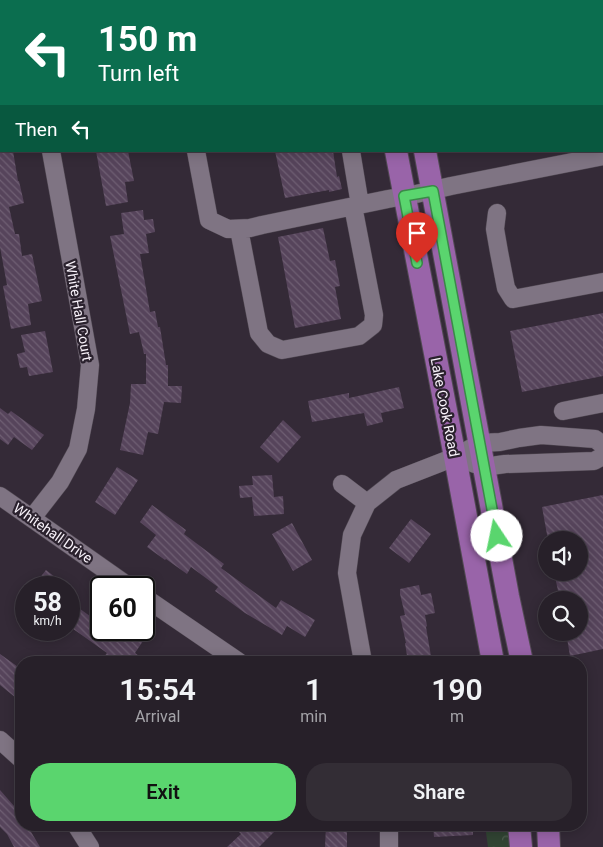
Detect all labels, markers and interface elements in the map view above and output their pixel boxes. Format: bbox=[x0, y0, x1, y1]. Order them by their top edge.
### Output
text: 150 m bbox=[98, 19, 197, 60]
icon: left bbox=[15, 20, 80, 85]
text: Turn left bbox=[98, 61, 179, 86]
icon: left bbox=[67, 115, 95, 143]
text: Then bbox=[15, 118, 57, 141]
pin bbox=[396, 212, 438, 263]
icon: arrive bbox=[403, 219, 431, 247]
street label: White Hall Court bbox=[62, 260, 96, 363]
street label: Lake Cook Road bbox=[428, 356, 462, 458]
street label: Whitehall Drive bbox=[10, 500, 96, 566]
position arrow bbox=[470, 509, 522, 561]
map controls bbox=[538, 531, 588, 641]
button: sound bbox=[538, 531, 588, 581]
speed limit sign: 60 bbox=[90, 576, 155, 641]
text: 58 bbox=[33, 588, 62, 617]
button: search bbox=[538, 591, 588, 641]
text: km/h bbox=[33, 614, 62, 628]
text: 15:54 bbox=[119, 672, 196, 707]
text: 1 bbox=[305, 672, 322, 707]
text: 190 bbox=[431, 672, 483, 707]
text: Arrival bbox=[135, 707, 180, 726]
text: min bbox=[300, 707, 327, 726]
text: m bbox=[450, 707, 464, 726]
button: Exit bbox=[30, 763, 296, 821]
button: Share bbox=[306, 763, 572, 821]

